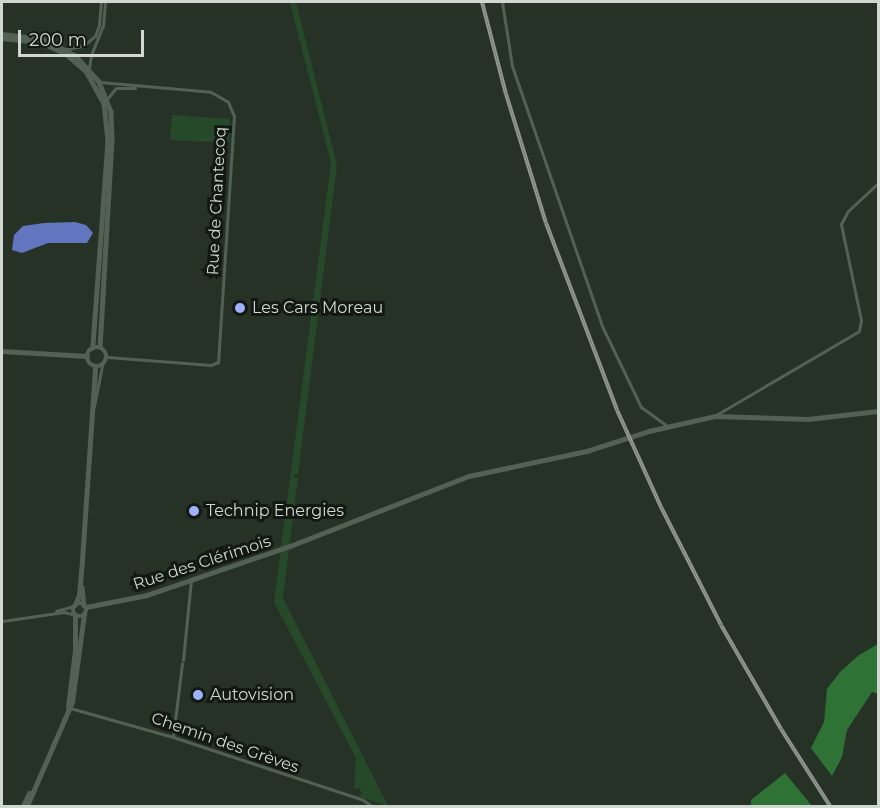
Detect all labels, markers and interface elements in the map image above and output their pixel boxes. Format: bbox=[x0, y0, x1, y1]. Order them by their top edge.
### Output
scale bar bbox=[21, 18, 147, 56]
text: 200 m bbox=[29, 29, 87, 51]
street label: Rue de Chantecoq bbox=[204, 126, 230, 276]
place label: Les Cars Moreau bbox=[252, 298, 383, 318]
marker: Les Cars Moreau bbox=[233, 301, 247, 315]
place label: Technip Energies bbox=[206, 501, 344, 521]
marker: Technip Energies bbox=[187, 504, 201, 518]
street label: Rue des Clérimois bbox=[131, 532, 273, 594]
place label: Autovision bbox=[210, 685, 294, 705]
marker: Autovision bbox=[191, 688, 205, 702]
street label: Chemin des Grèves bbox=[149, 709, 301, 777]

